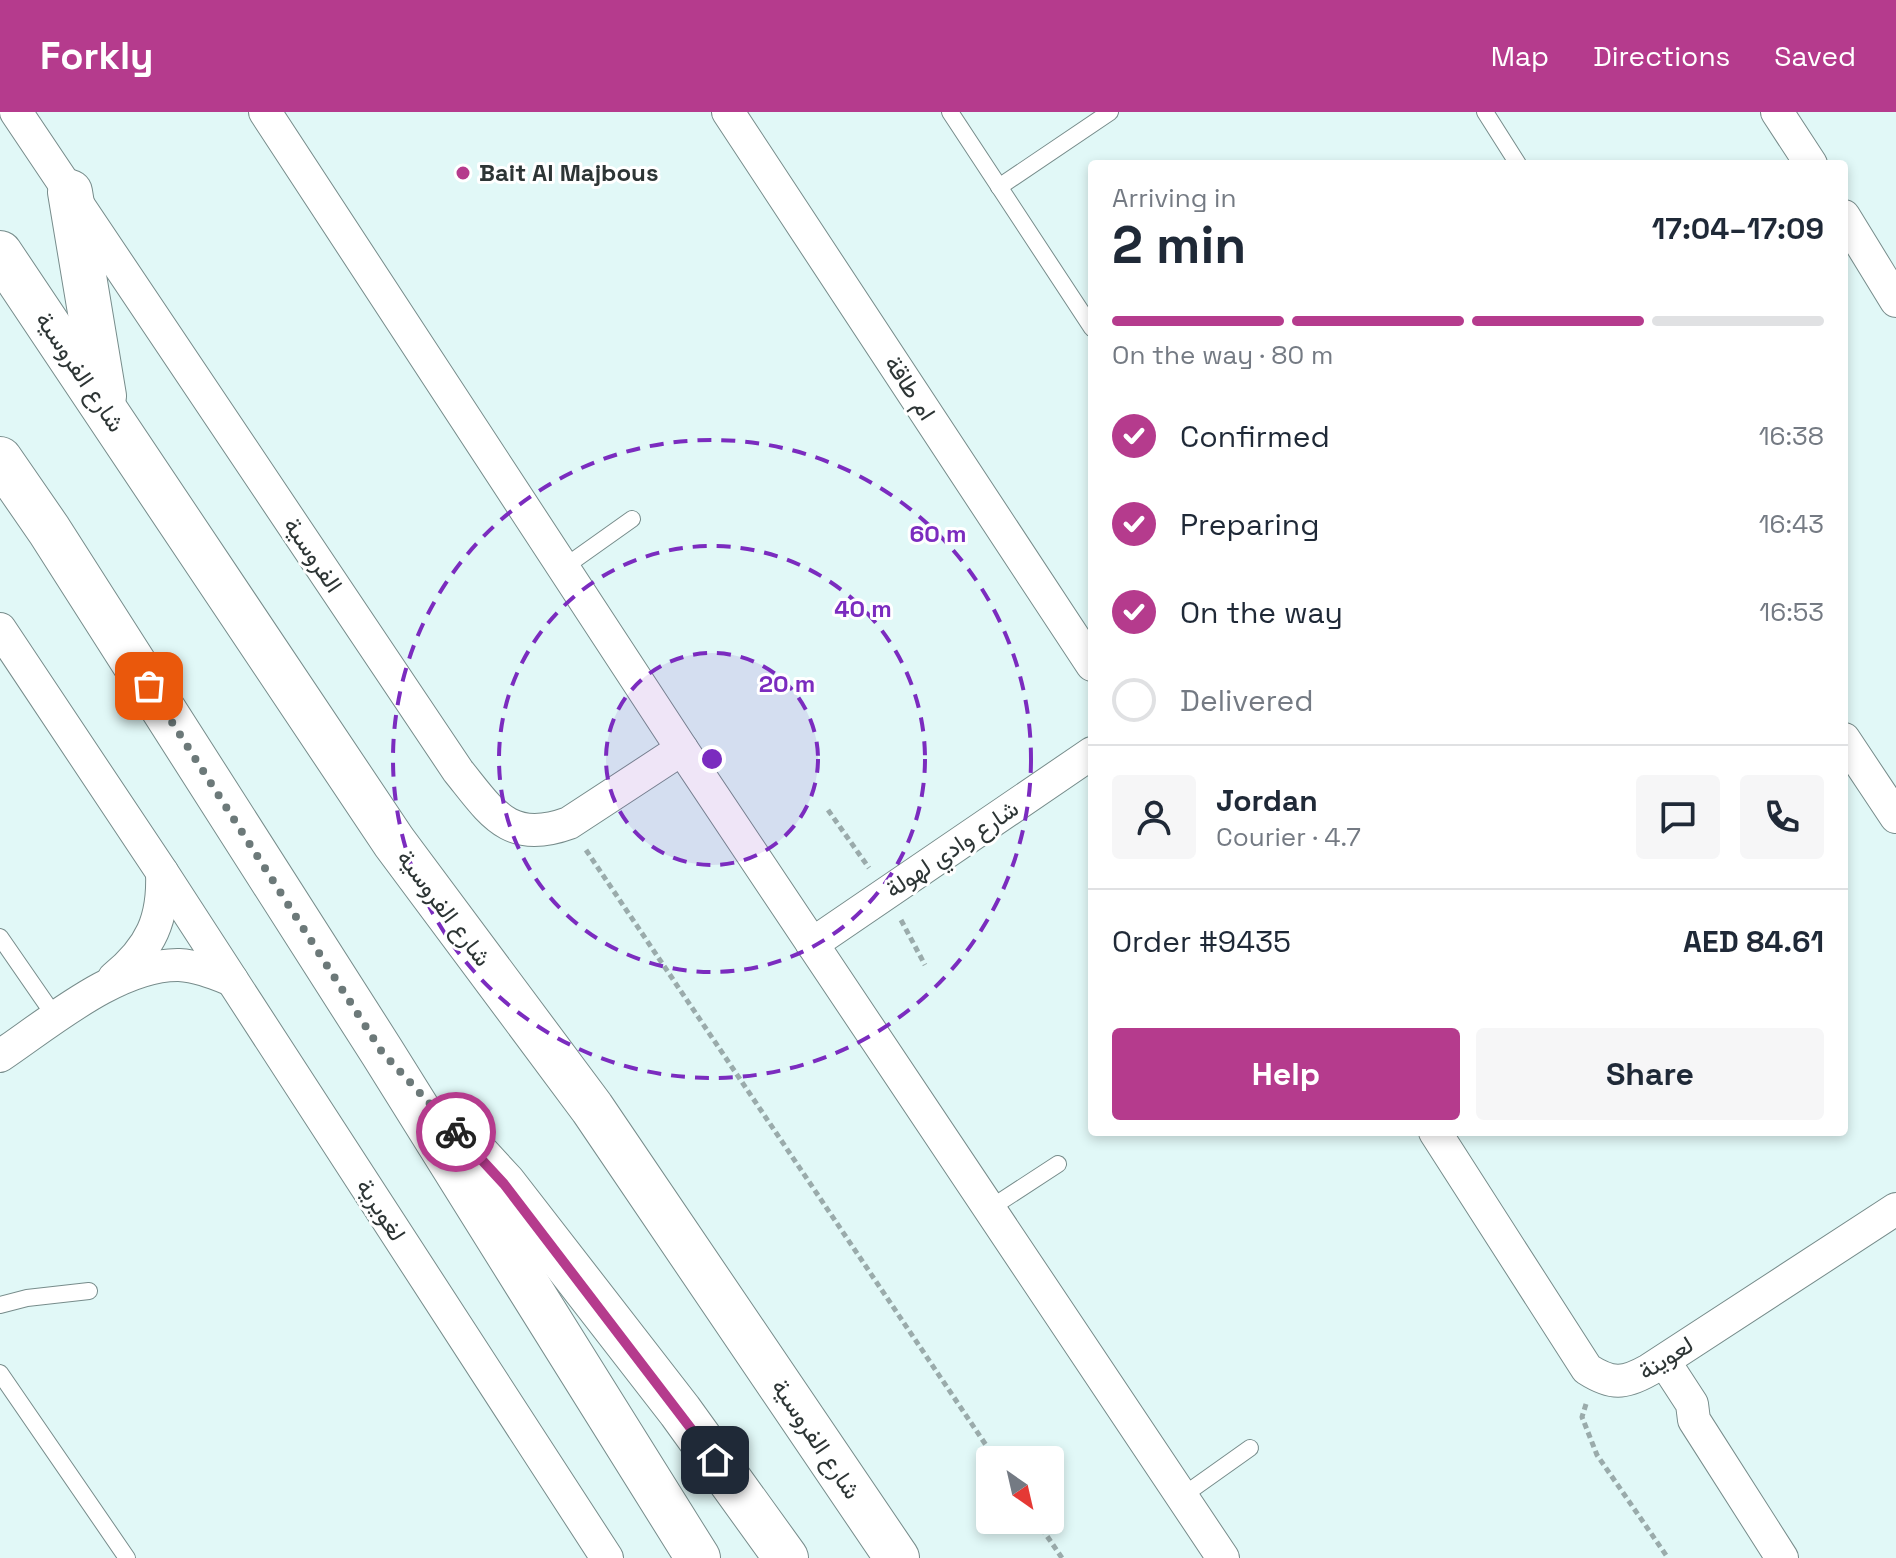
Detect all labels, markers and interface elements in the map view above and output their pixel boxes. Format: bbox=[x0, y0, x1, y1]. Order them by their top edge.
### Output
text: Forkly bbox=[40, 32, 153, 80]
text: Map bbox=[1491, 38, 1549, 74]
text: Directions bbox=[1593, 38, 1730, 74]
text: Saved bbox=[1774, 38, 1856, 74]
place label: Bait Al Majbous bbox=[479, 157, 658, 188]
marker: Bait Al Majbous bbox=[454, 164, 472, 182]
text: Arriving in bbox=[1112, 181, 1236, 215]
text: 17:04–17:09 bbox=[1652, 209, 1824, 248]
text: 2 min bbox=[1112, 212, 1246, 278]
street label: شارع الفروسية bbox=[28, 306, 132, 438]
text: On the way · 80 m bbox=[1112, 338, 1333, 372]
street label: ام طاقة bbox=[877, 349, 943, 427]
icon: check bbox=[1112, 414, 1156, 458]
text: Confirmed bbox=[1180, 417, 1330, 456]
text: 16:38 bbox=[1759, 419, 1824, 453]
icon: check bbox=[1112, 502, 1156, 546]
text: Preparing bbox=[1180, 505, 1319, 544]
text: 16:43 bbox=[1759, 507, 1824, 541]
street label: الفروسية bbox=[277, 511, 350, 598]
text: 60 m bbox=[910, 518, 966, 549]
icon: check bbox=[1112, 590, 1156, 634]
text: 40 m bbox=[834, 593, 892, 624]
text: On the way bbox=[1180, 593, 1343, 632]
text: 16:53 bbox=[1759, 595, 1824, 629]
pin bbox=[115, 652, 183, 720]
icon: bag bbox=[127, 664, 171, 708]
text: 20 m bbox=[759, 668, 815, 699]
text: Delivered bbox=[1180, 681, 1314, 720]
centre of rings bbox=[698, 745, 726, 773]
button: person bbox=[1112, 775, 1196, 859]
button: chat bbox=[1636, 775, 1720, 859]
button: phone bbox=[1740, 775, 1824, 859]
text: Jordan bbox=[1216, 781, 1318, 820]
street label: شارع وادي لهولة bbox=[879, 793, 1027, 908]
text: Courier · 4.7 bbox=[1216, 820, 1361, 854]
street label: شارع الفروسية bbox=[390, 843, 498, 973]
text: Order #9435 bbox=[1112, 922, 1291, 961]
text: AED 84.61 bbox=[1683, 922, 1824, 961]
button: Help bbox=[1112, 1028, 1460, 1120]
button: Share bbox=[1476, 1028, 1824, 1120]
courier bbox=[416, 1092, 496, 1172]
icon: bike bbox=[434, 1110, 478, 1154]
street label: لغويرية bbox=[350, 1172, 413, 1247]
street label: لعوينة bbox=[1632, 1329, 1699, 1386]
street label: شارع الفروسية bbox=[764, 1373, 868, 1505]
pin bbox=[681, 1426, 749, 1494]
icon: home bbox=[693, 1438, 737, 1482]
north arrow bbox=[976, 1446, 1064, 1534]
map controls bbox=[976, 1446, 1064, 1534]

